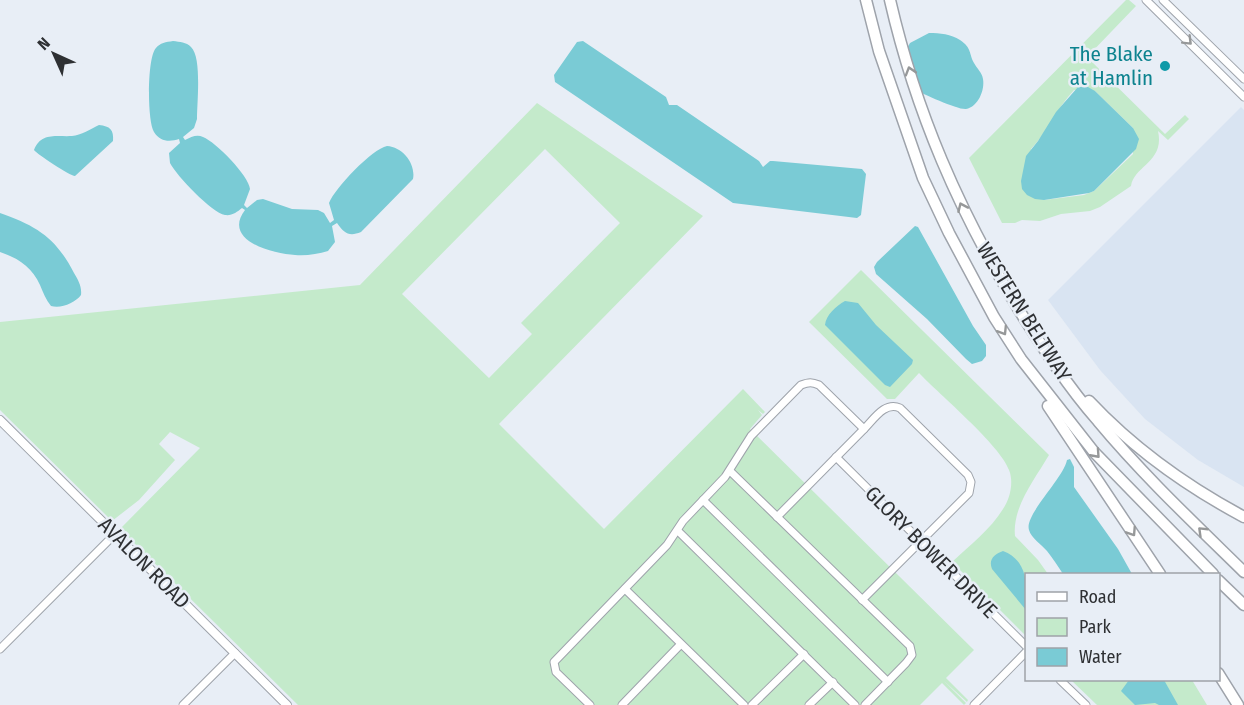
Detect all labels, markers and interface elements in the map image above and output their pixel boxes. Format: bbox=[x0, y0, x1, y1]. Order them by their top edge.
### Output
north arrow bbox=[24, 24, 84, 84]
text: N bbox=[34, 34, 54, 54]
one-way arrow bbox=[1180, 34, 1191, 45]
place label: The Blake at Hamlin bbox=[1070, 41, 1153, 91]
marker: The Blake at Hamlin bbox=[1158, 59, 1172, 73]
one-way arrow bbox=[905, 66, 917, 77]
one-way arrow bbox=[958, 203, 970, 214]
street label: WESTERN BELTWAY bbox=[971, 238, 1077, 387]
one-way arrow bbox=[995, 324, 1006, 335]
one-way arrow bbox=[1089, 447, 1100, 458]
street label: GLORY BOWER DRIVE bbox=[860, 481, 1003, 624]
street label: AVALON ROAD bbox=[93, 512, 195, 614]
one-way arrow bbox=[1125, 525, 1136, 536]
one-way arrow bbox=[1199, 527, 1210, 538]
legend bbox=[1025, 573, 1220, 681]
text: Road bbox=[1079, 586, 1116, 608]
text: Park bbox=[1079, 616, 1112, 638]
text: Water bbox=[1079, 646, 1122, 668]

